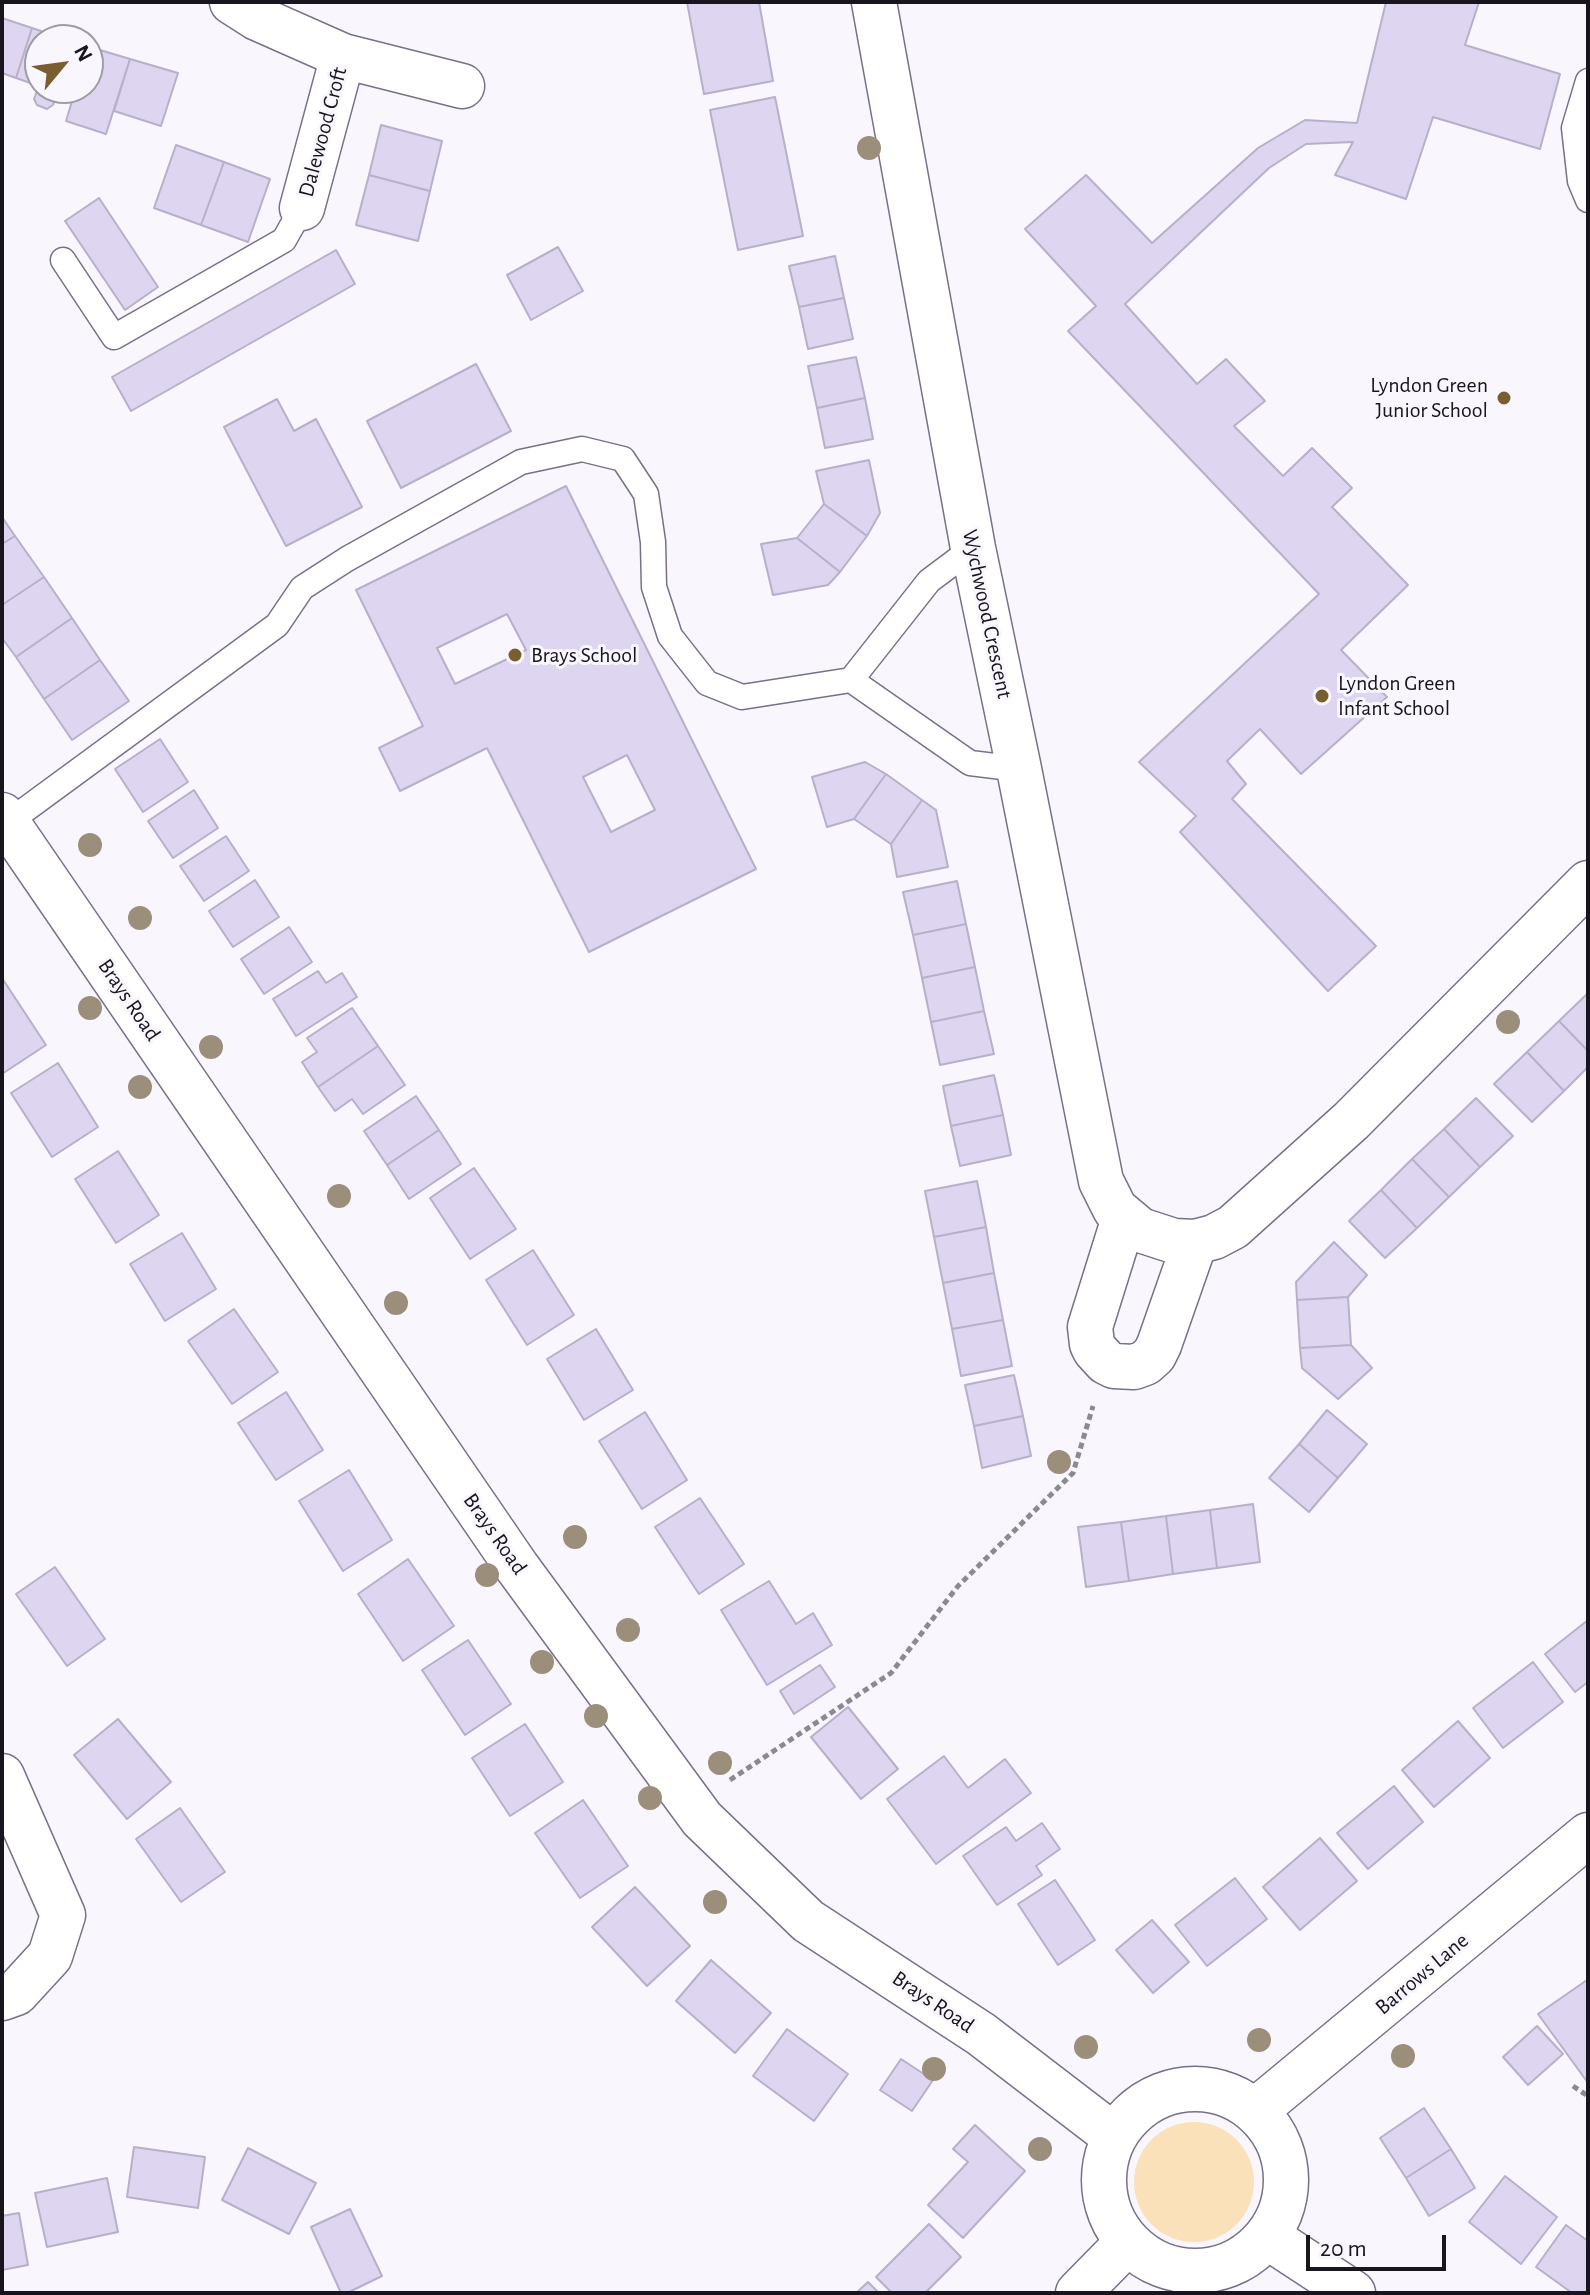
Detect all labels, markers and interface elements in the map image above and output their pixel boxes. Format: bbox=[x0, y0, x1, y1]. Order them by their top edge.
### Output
north arrow bbox=[24, 24, 104, 104]
text: N bbox=[70, 41, 97, 65]
street label: Dalewood Croft bbox=[293, 64, 353, 200]
place label: Lyndon Green Junior School bbox=[1370, 372, 1488, 424]
marker: Lyndon Green Junior School bbox=[1495, 389, 1513, 407]
street label: Wychwood Crescent bbox=[956, 527, 1018, 701]
place label: Brays School bbox=[531, 642, 637, 668]
marker: Brays School bbox=[506, 646, 524, 664]
place label: Lyndon Green Infant School bbox=[1338, 670, 1456, 722]
marker: Lyndon Green Infant School bbox=[1313, 687, 1331, 705]
street label: Brays Road bbox=[92, 954, 166, 1046]
street label: Brays Road bbox=[457, 1488, 533, 1580]
street label: Barrows Lane bbox=[1370, 1927, 1474, 2021]
street label: Brays Road bbox=[887, 1965, 979, 2039]
scale bar bbox=[1310, 2219, 1450, 2269]
text: 20 m bbox=[1320, 2237, 1367, 2261]

